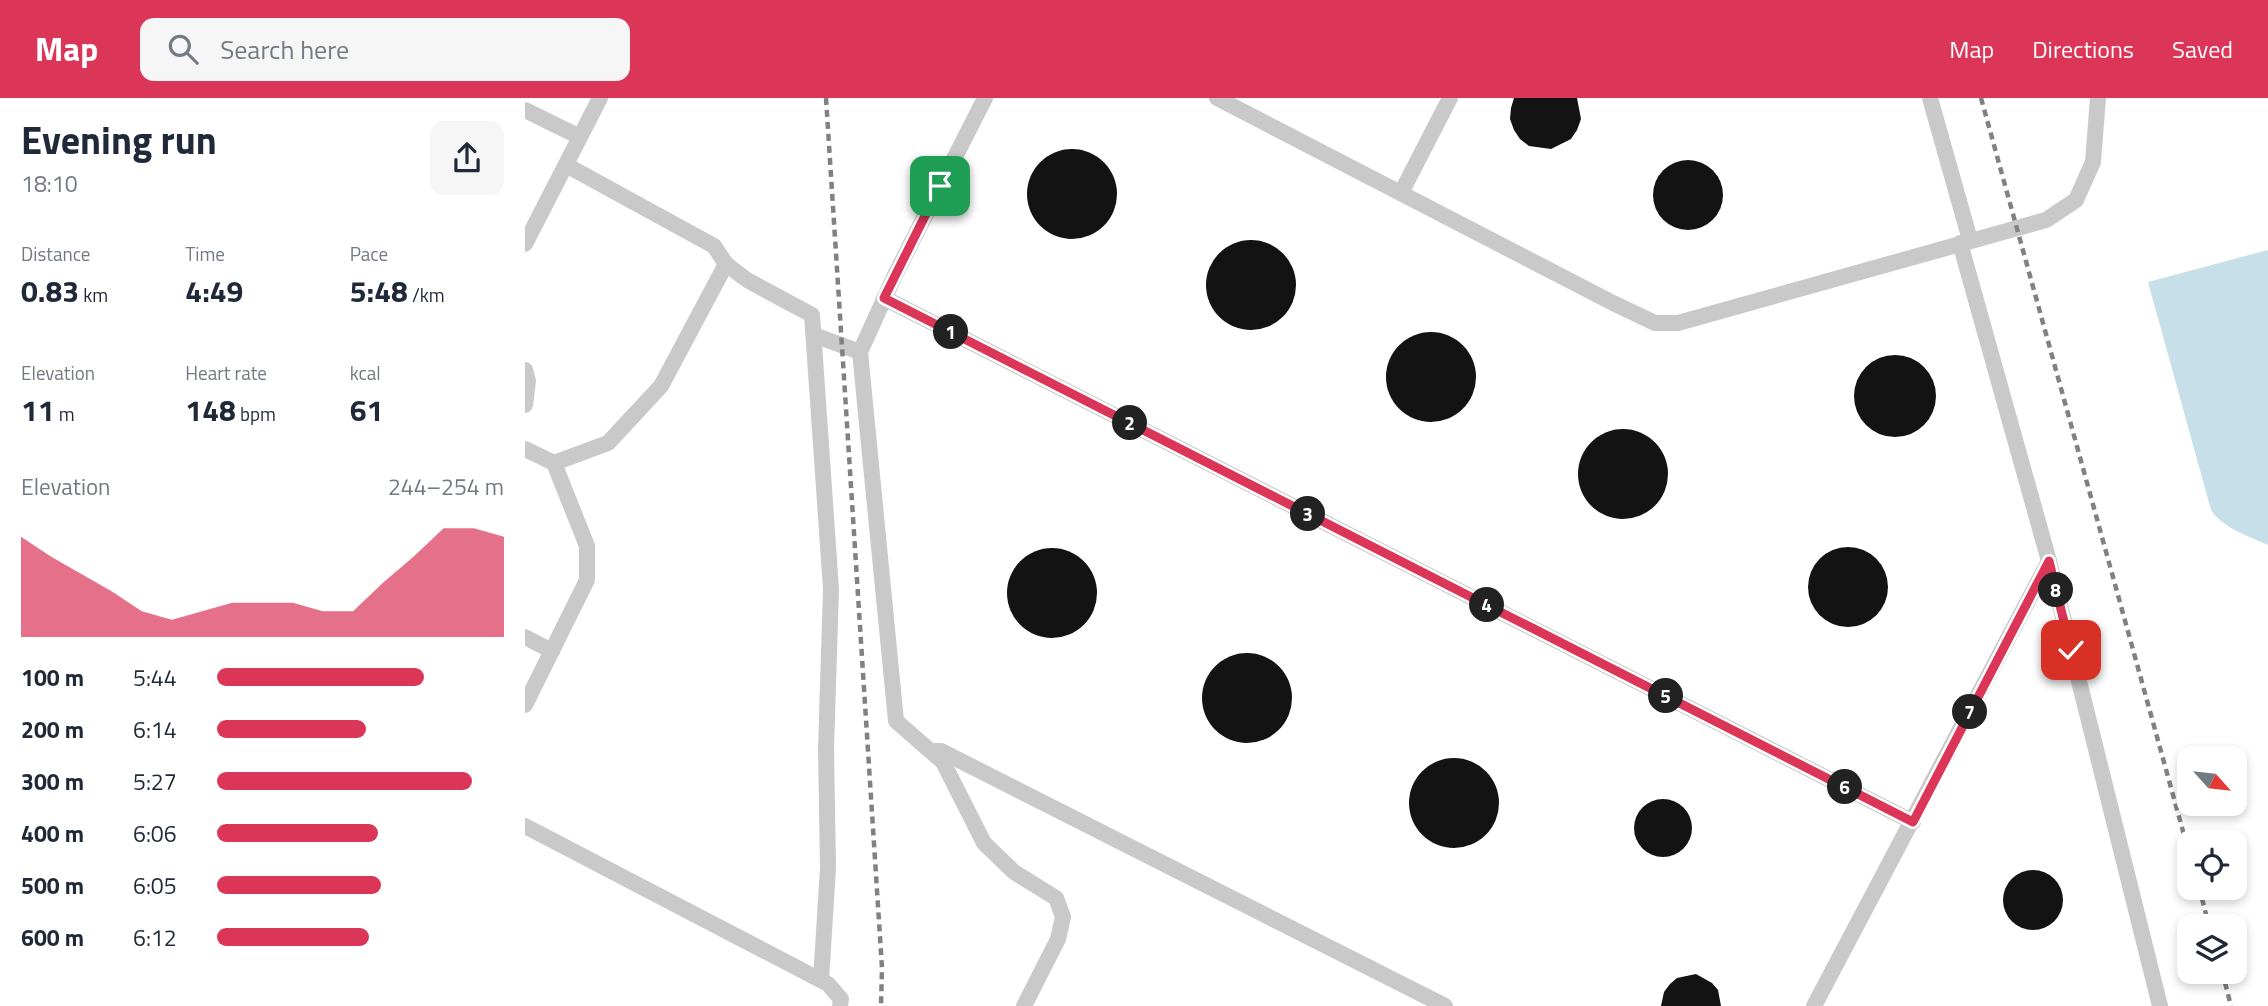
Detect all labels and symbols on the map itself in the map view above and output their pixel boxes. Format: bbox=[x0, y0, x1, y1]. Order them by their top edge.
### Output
pin bbox=[910, 156, 970, 216]
pin: 1 bbox=[933, 314, 969, 350]
pin: 2 bbox=[1113, 406, 1147, 440]
pin: 3 bbox=[1291, 496, 1325, 532]
pin: 8 bbox=[2039, 573, 2073, 608]
pin: 4 bbox=[1469, 588, 1504, 622]
pin bbox=[2041, 620, 2101, 680]
pin: 5 bbox=[1649, 678, 1683, 714]
pin: 7 bbox=[1953, 694, 1987, 730]
north arrow bbox=[2177, 746, 2247, 816]
pin: 6 bbox=[1827, 770, 1863, 804]

